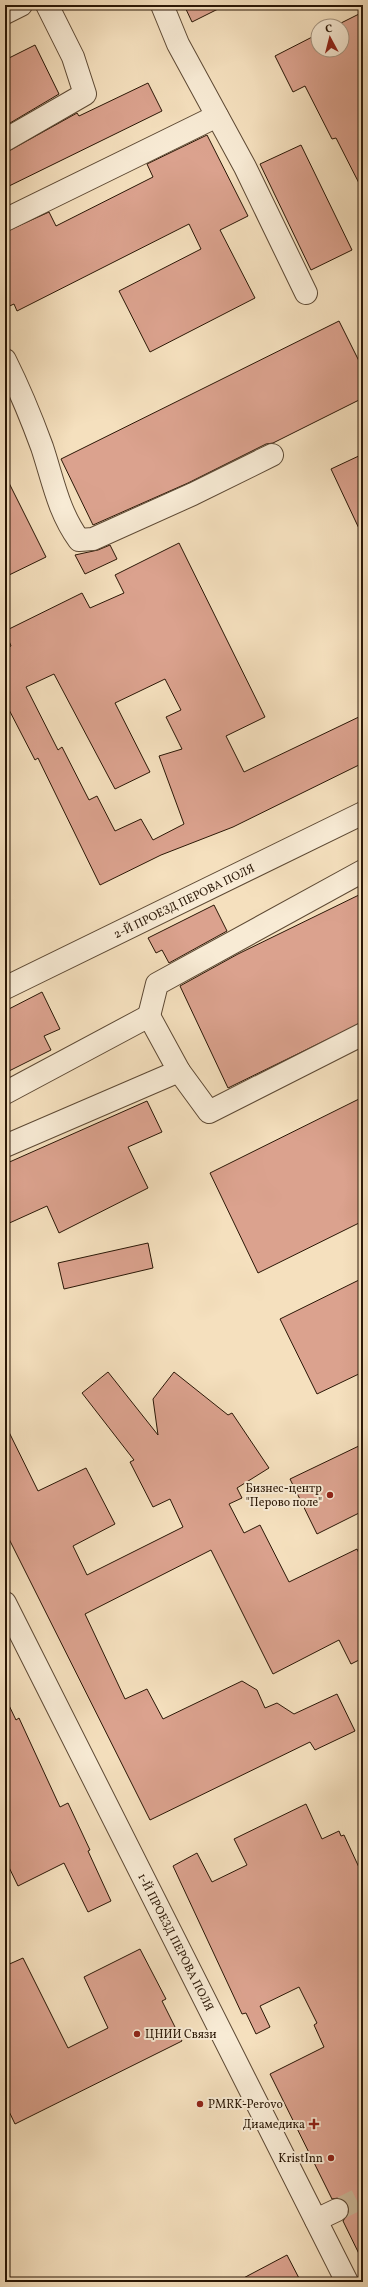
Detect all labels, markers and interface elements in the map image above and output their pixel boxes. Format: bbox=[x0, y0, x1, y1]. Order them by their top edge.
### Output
north arrow bbox=[310, 18, 350, 58]
text: С bbox=[325, 22, 333, 37]
street label: 2-Й ПРОЕЗД ПЕРОВА ПОЛЯ bbox=[111, 860, 258, 943]
place label: Бизнес-центр "Перово поле" bbox=[245, 1481, 322, 1511]
marker: Бизнес-центр "Перово поле" bbox=[325, 1490, 335, 1500]
street label: 1-Й ПРОЕЗД ПЕРОВА ПОЛЯ bbox=[133, 1870, 218, 2014]
place label: ЦНИИ Связи bbox=[145, 2027, 217, 2043]
marker: ЦНИИ Связи bbox=[132, 2029, 142, 2039]
place label: PMRK-Perovo bbox=[208, 2097, 283, 2113]
marker: PMRK-Perovo bbox=[195, 2099, 205, 2109]
place label: Диамедика bbox=[243, 2117, 305, 2133]
marker: Диамедика bbox=[308, 2118, 320, 2130]
place label: KristInn bbox=[278, 2151, 323, 2167]
marker: KristInn bbox=[326, 2153, 336, 2163]

